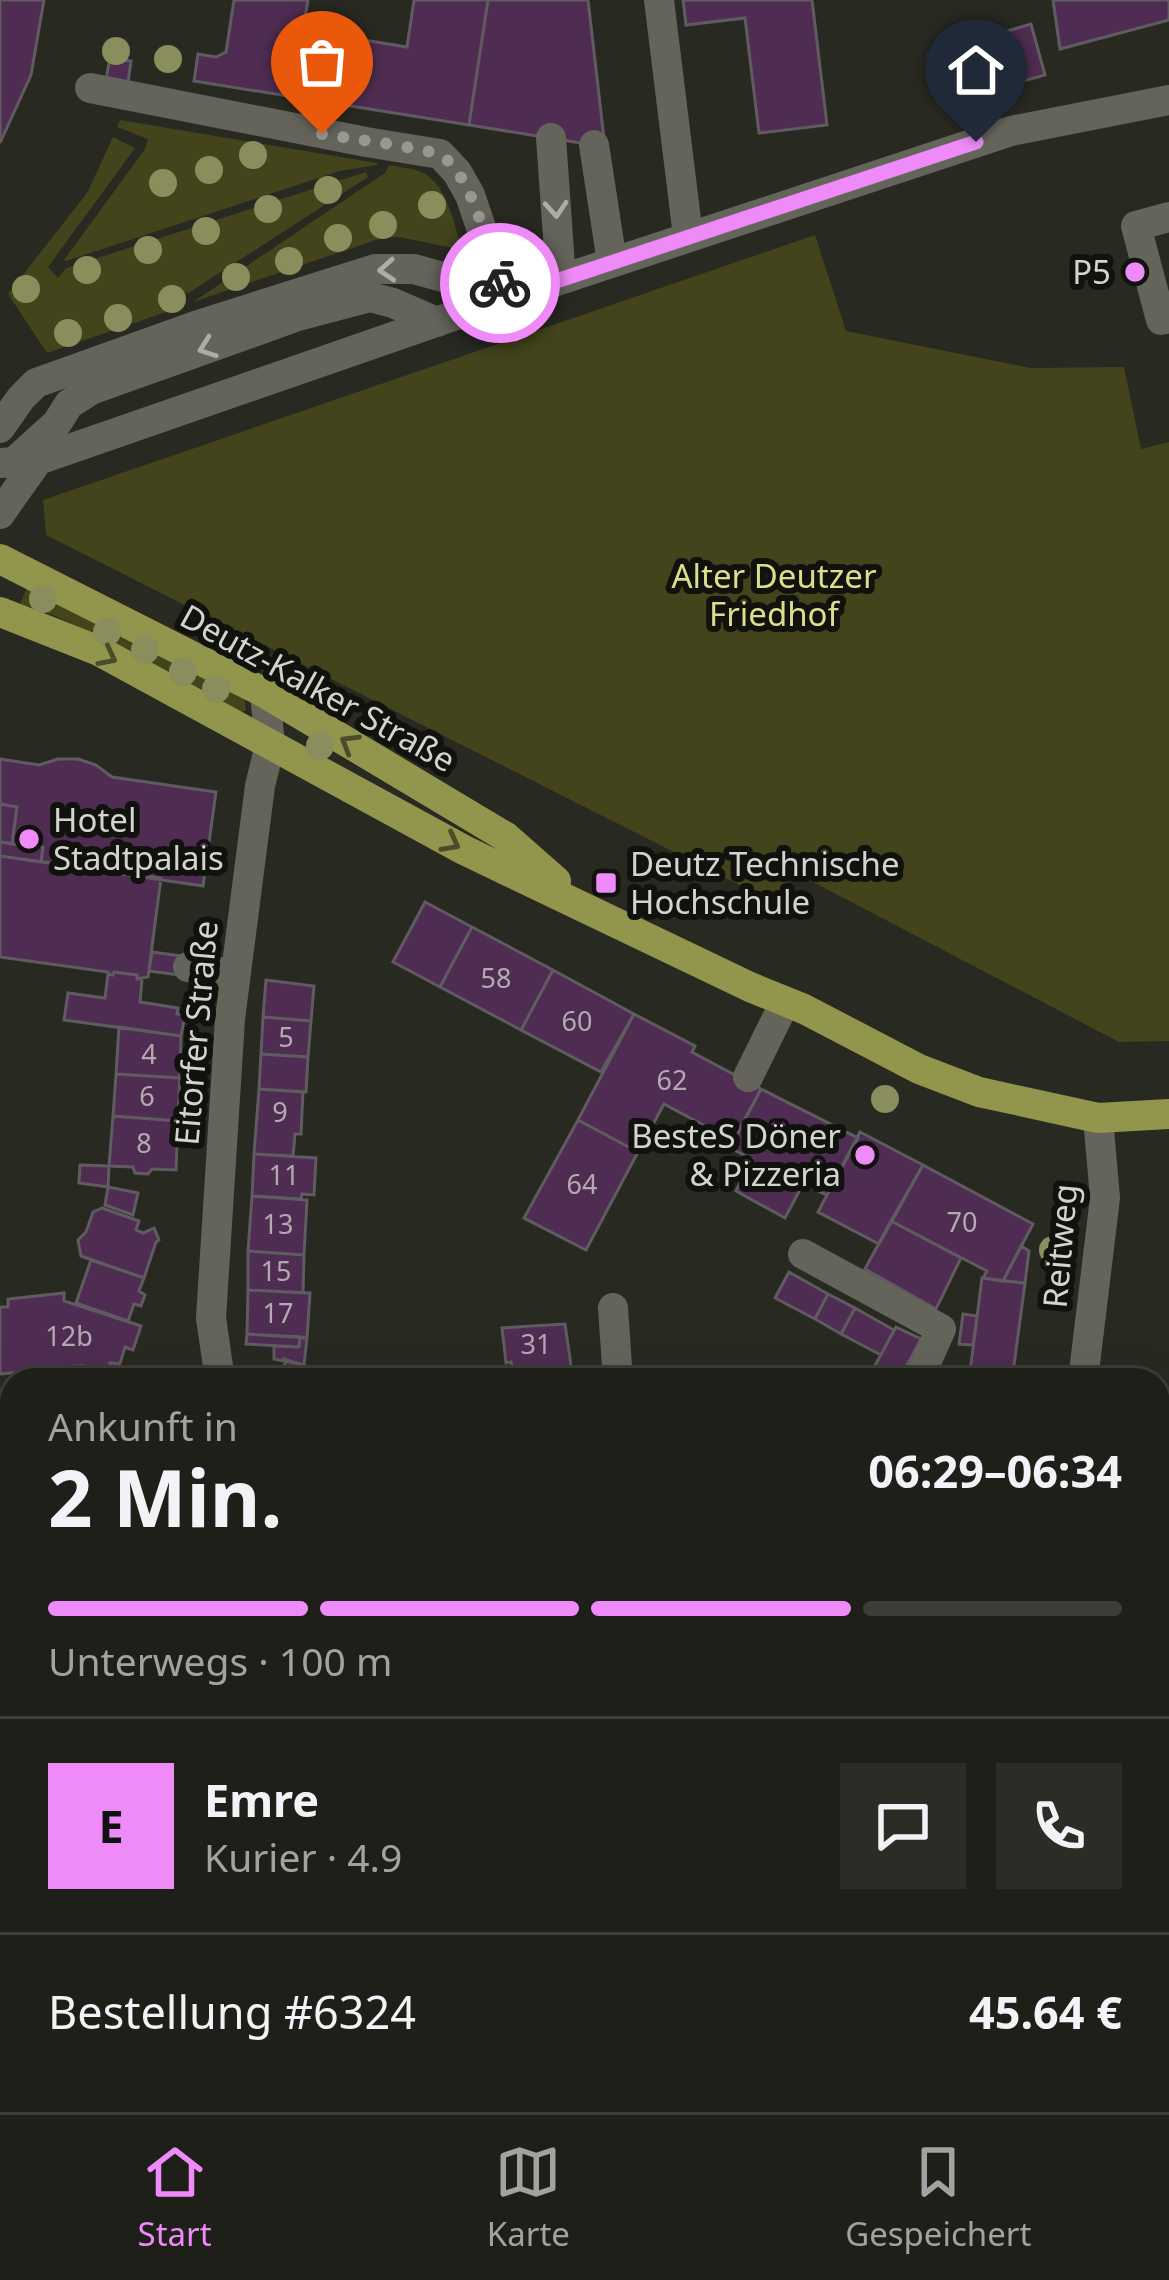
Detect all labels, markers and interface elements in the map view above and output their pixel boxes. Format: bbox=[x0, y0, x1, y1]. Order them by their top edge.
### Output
pin bbox=[271, 11, 373, 134]
pin bbox=[925, 19, 1027, 142]
icon: bag bbox=[289, 29, 355, 95]
icon: home bbox=[943, 37, 1009, 103]
one-way arrow bbox=[543, 200, 569, 219]
courier bbox=[440, 223, 560, 343]
place label: P5 bbox=[1072, 249, 1111, 294]
icon: bike bbox=[467, 250, 533, 316]
one-way arrow bbox=[377, 256, 396, 282]
marker: P5 bbox=[1122, 259, 1148, 285]
one-way arrow bbox=[198, 334, 219, 358]
park label: Alter Deutzer Friedhof bbox=[671, 553, 877, 636]
street label: Deutz-Kalker Straße bbox=[173, 593, 464, 782]
one-way arrow bbox=[96, 643, 117, 667]
one-way arrow bbox=[340, 735, 362, 758]
place label: Hotel Stadtpalais bbox=[53, 797, 224, 880]
marker: Hotel Stadtpalais bbox=[16, 826, 42, 852]
one-way arrow bbox=[438, 829, 459, 852]
place label: Deutz Technische Hochschule bbox=[630, 841, 900, 924]
marker: Deutz Technische Hochschule bbox=[593, 870, 619, 896]
street label: Eitorfer Straße bbox=[163, 919, 228, 1147]
house number: 58 bbox=[481, 959, 511, 996]
house number: 60 bbox=[562, 1002, 592, 1039]
house number: 5 bbox=[278, 1018, 294, 1055]
house number: 4 bbox=[141, 1035, 157, 1072]
house number: 62 bbox=[657, 1061, 687, 1098]
house number: 6 bbox=[139, 1077, 155, 1114]
house number: 9 bbox=[272, 1093, 288, 1130]
place label: BesteS Döner & Pizzeria bbox=[631, 1113, 841, 1196]
house number: 8 bbox=[136, 1124, 152, 1161]
marker: BesteS Döner & Pizzeria bbox=[852, 1142, 878, 1168]
house number: 11 bbox=[269, 1156, 299, 1193]
house number: 64 bbox=[567, 1165, 597, 1202]
street label: Reitweg bbox=[1032, 1182, 1087, 1310]
house number: 70 bbox=[947, 1203, 977, 1240]
house number: 13 bbox=[263, 1205, 293, 1242]
house number: 15 bbox=[261, 1252, 291, 1289]
house number: 17 bbox=[263, 1294, 293, 1331]
house number: 12b bbox=[45, 1317, 93, 1354]
house number: 31 bbox=[521, 1325, 551, 1362]
text: Ankunft in bbox=[48, 1399, 238, 1452]
text: 06:29–06:34 bbox=[868, 1440, 1122, 1501]
text: 2 Min. bbox=[48, 1444, 282, 1550]
text: Unterwegs · 100 m bbox=[48, 1634, 392, 1687]
button: chat bbox=[840, 1763, 966, 1889]
button: phone bbox=[996, 1763, 1122, 1889]
text: Emre bbox=[204, 1769, 319, 1830]
text: E bbox=[98, 1795, 124, 1856]
text: Kurier · 4.9 bbox=[204, 1830, 402, 1883]
text: Bestellung #6324 bbox=[48, 1981, 416, 2042]
text: 45.64 € bbox=[969, 1981, 1122, 2042]
tab: Start bbox=[138, 2139, 212, 2256]
tab: Karte bbox=[487, 2139, 570, 2256]
tab: Gespeichert bbox=[845, 2139, 1031, 2256]

